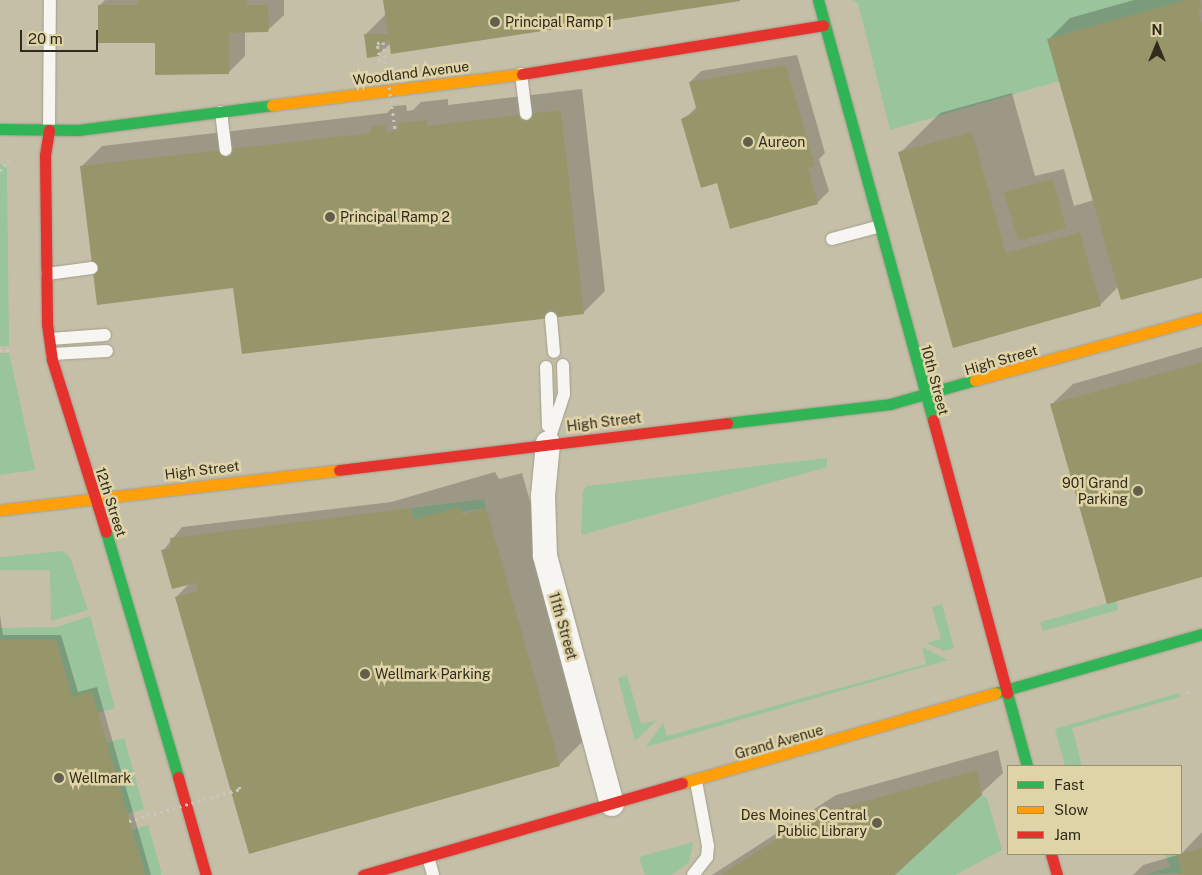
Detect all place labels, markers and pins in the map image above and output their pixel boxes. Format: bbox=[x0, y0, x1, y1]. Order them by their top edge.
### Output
place label: Principal Ramp 1 bbox=[505, 14, 612, 30]
marker: Principal Ramp 1 bbox=[489, 16, 501, 28]
place label: Aureon bbox=[758, 134, 805, 150]
marker: Aureon bbox=[742, 136, 754, 148]
place label: Principal Ramp 2 bbox=[340, 209, 450, 225]
marker: Principal Ramp 2 bbox=[324, 211, 336, 223]
place label: 901 Grand Parking bbox=[1062, 475, 1128, 508]
marker: 901 Grand Parking bbox=[1132, 485, 1144, 497]
place label: Wellmark Parking bbox=[375, 666, 491, 682]
marker: Wellmark Parking bbox=[359, 668, 371, 680]
place label: Wellmark bbox=[69, 770, 131, 786]
marker: Wellmark bbox=[53, 772, 65, 784]
place label: Des Moines Central Public Library bbox=[741, 807, 867, 840]
marker: Des Moines Central Public Library bbox=[871, 817, 883, 829]

